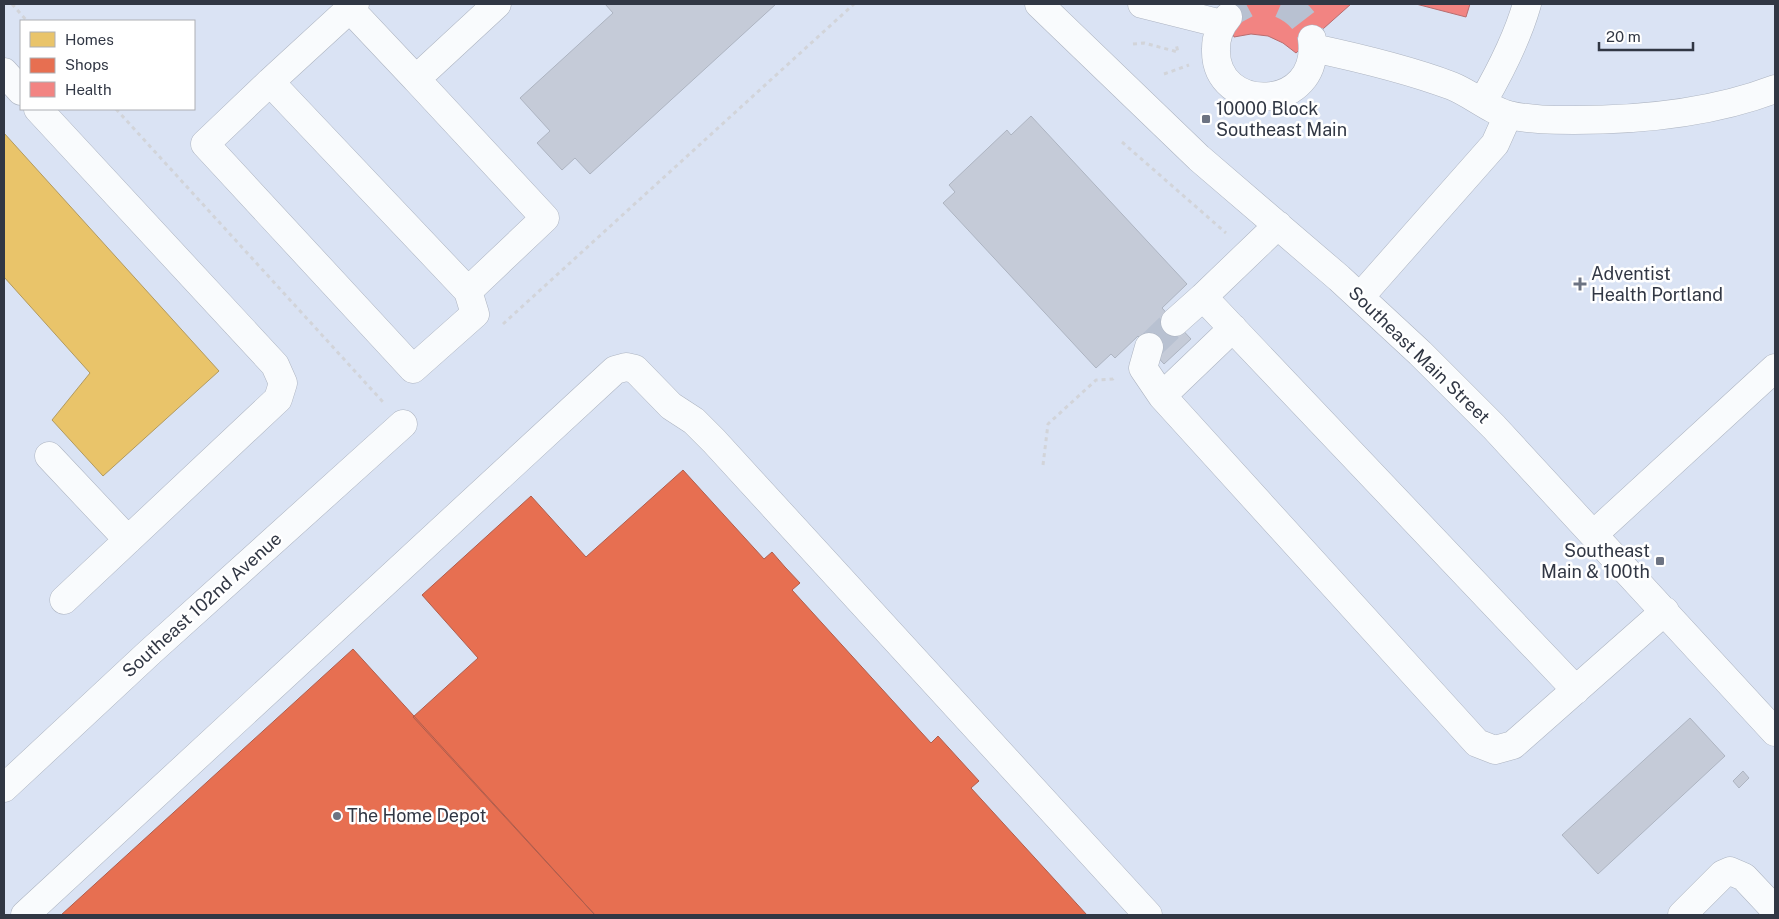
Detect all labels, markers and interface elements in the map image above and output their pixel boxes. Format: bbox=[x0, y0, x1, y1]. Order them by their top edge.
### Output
legend bbox=[20, 20, 195, 110]
scale bar bbox=[1599, 20, 1693, 52]
text: 20 m bbox=[1606, 28, 1641, 45]
text: Homes bbox=[65, 31, 114, 48]
text: Shops bbox=[65, 56, 109, 73]
text: Health bbox=[65, 81, 112, 98]
place label: 10000 Block Southeast Main bbox=[1216, 98, 1347, 140]
marker: 10000 Block Southeast Main bbox=[1200, 113, 1212, 125]
place label: Adventist Health Portland bbox=[1591, 263, 1723, 305]
marker: Adventist Health Portland bbox=[1573, 277, 1587, 291]
street label: Southeast Main Street bbox=[1344, 282, 1494, 427]
street label: Southeast 102nd Avenue bbox=[118, 528, 285, 682]
place label: Southeast Main & 100th bbox=[1541, 540, 1650, 582]
marker: Southeast Main & 100th bbox=[1654, 555, 1666, 567]
place label: The Home Depot bbox=[347, 805, 487, 826]
marker: The Home Depot bbox=[331, 810, 343, 822]

